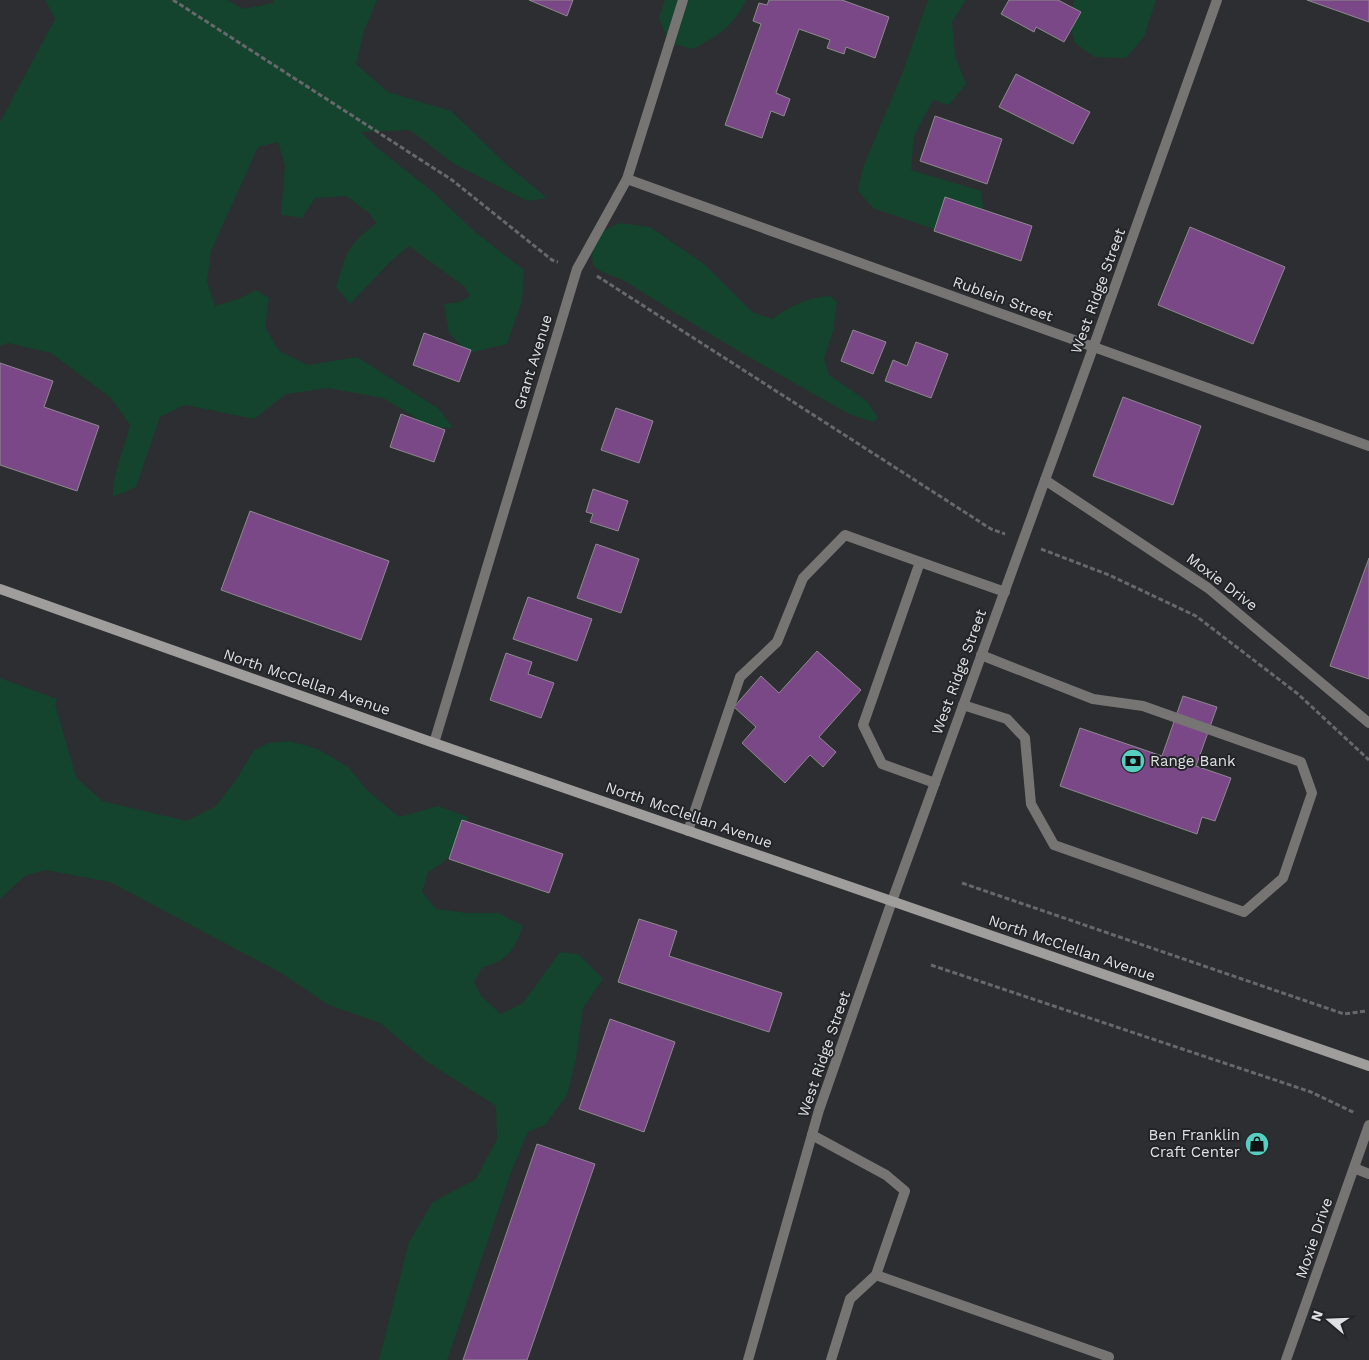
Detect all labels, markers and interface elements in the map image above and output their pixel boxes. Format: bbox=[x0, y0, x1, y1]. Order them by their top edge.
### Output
street label: West Ridge Street bbox=[1067, 225, 1129, 356]
street label: Rublein Street bbox=[950, 273, 1056, 326]
street label: Grant Avenue bbox=[510, 312, 556, 412]
street label: Moxie Drive bbox=[1183, 549, 1261, 615]
street label: West Ridge Street bbox=[928, 606, 990, 737]
street label: North McClellan Avenue bbox=[221, 645, 393, 719]
bank icon: Range Bank bbox=[1120, 748, 1146, 774]
place label: Range Bank bbox=[1150, 752, 1236, 770]
street label: North McClellan Avenue bbox=[603, 778, 775, 852]
street label: North McClellan Avenue bbox=[986, 911, 1158, 985]
street label: West Ridge Street bbox=[794, 988, 854, 1119]
place label: Ben Franklin Craft Center bbox=[1149, 1126, 1240, 1161]
shop icon: Ben Franklin Craft Center bbox=[1244, 1131, 1270, 1157]
street label: Moxie Drive bbox=[1292, 1195, 1336, 1281]
north arrow bbox=[1304, 1295, 1354, 1345]
text: N bbox=[1307, 1308, 1326, 1323]

